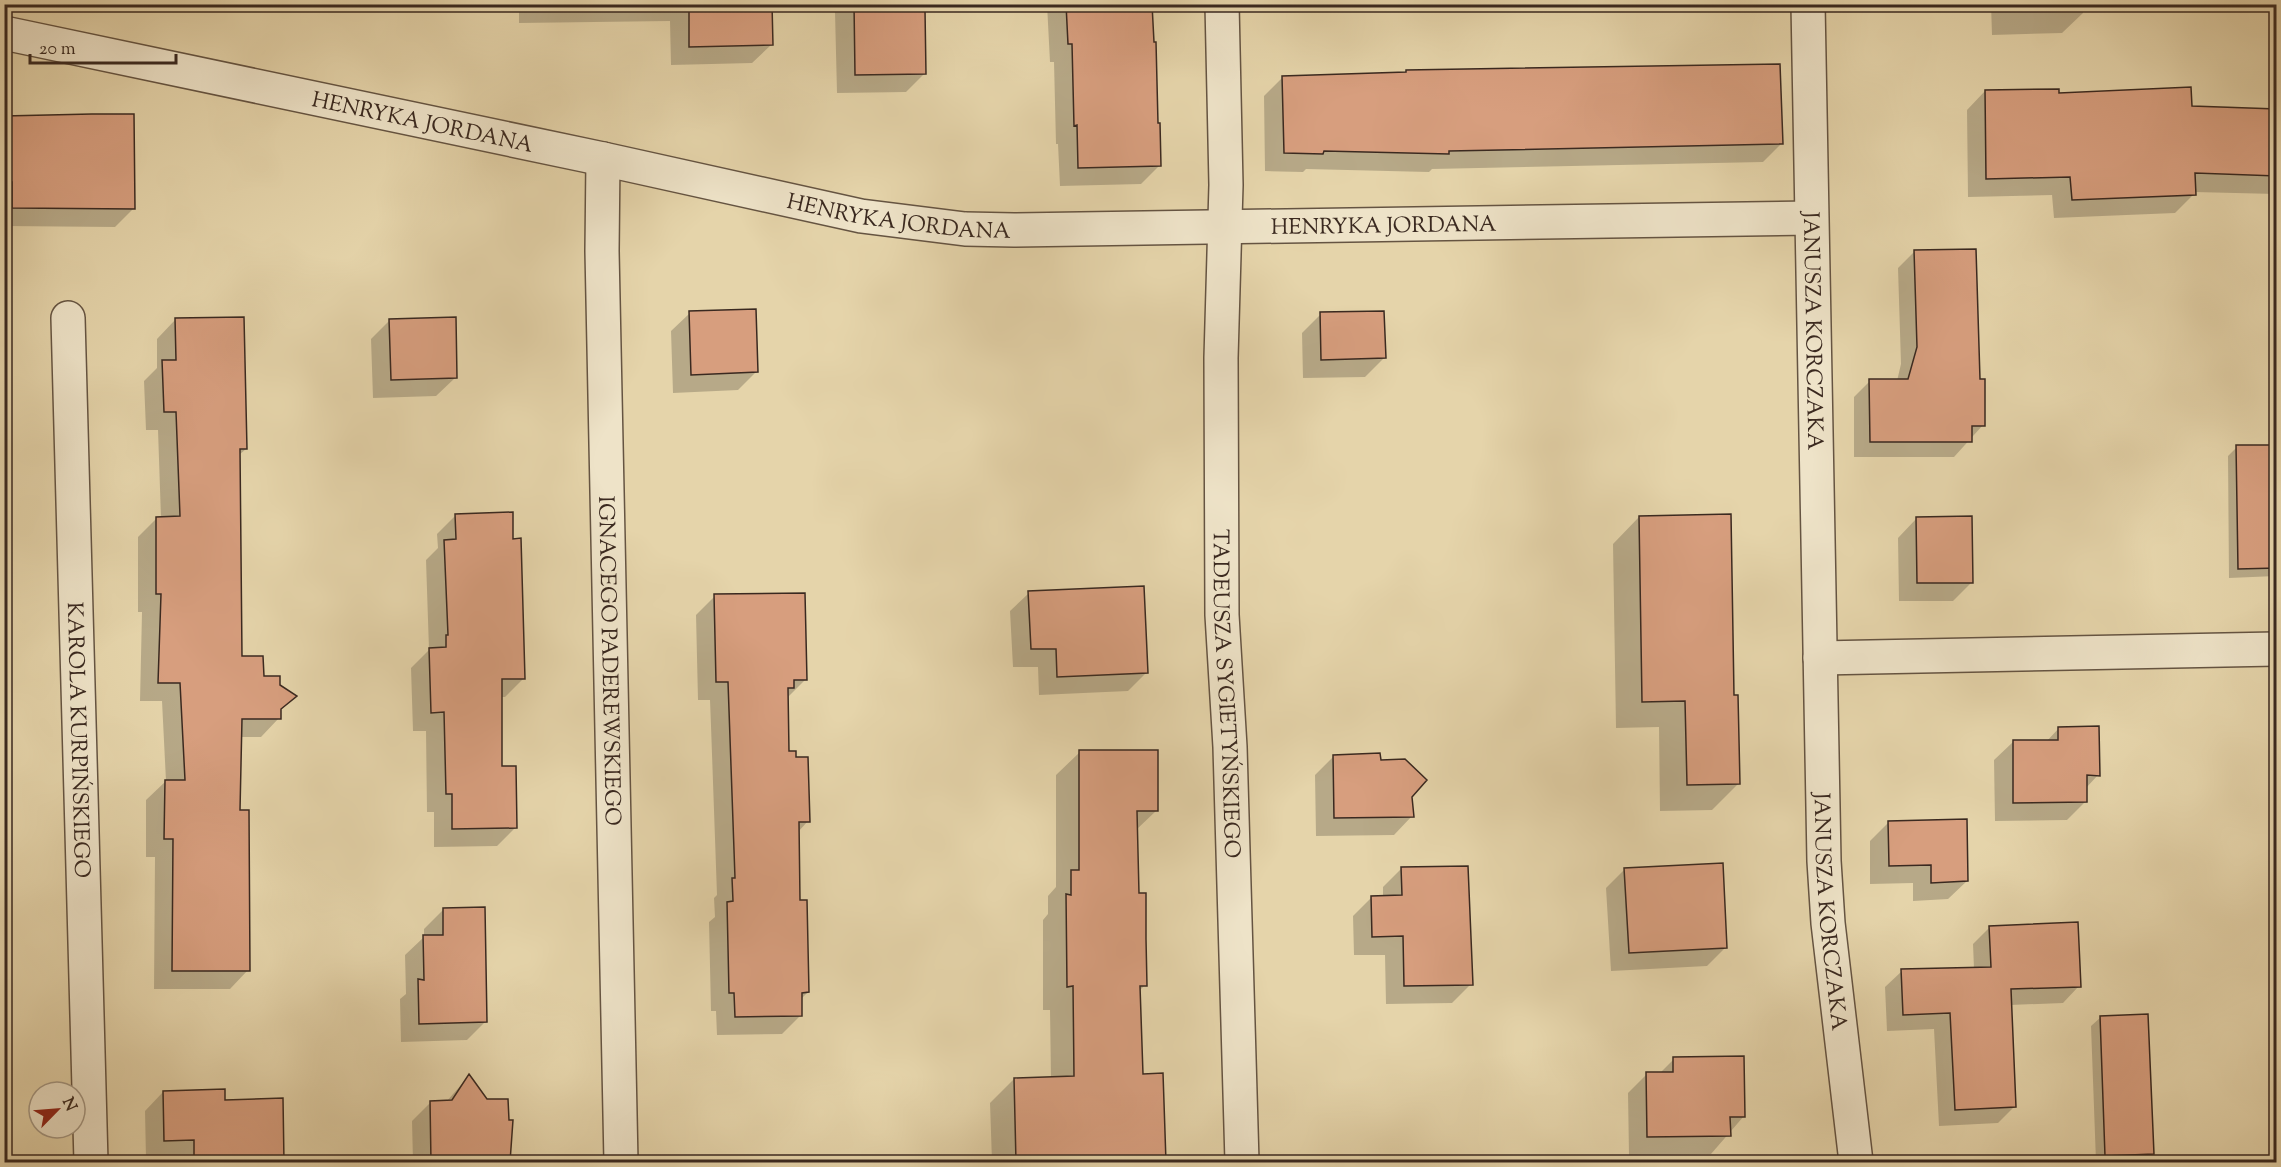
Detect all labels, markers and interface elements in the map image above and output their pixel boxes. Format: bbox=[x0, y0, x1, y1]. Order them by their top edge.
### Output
scale bar bbox=[30, 27, 176, 65]
text: 20 m bbox=[39, 37, 76, 63]
street label: HENRYKA JORDANA bbox=[308, 85, 536, 163]
street label: HENRYKA JORDANA bbox=[783, 187, 1011, 249]
street label: HENRYKA JORDANA bbox=[1271, 210, 1497, 245]
street label: JANUSZA KORCZAKA bbox=[1793, 210, 1829, 451]
street label: IGNACEGO PADEREWSKIEGO bbox=[588, 496, 627, 826]
street label: TADEUSZA SYGIETYŃSKIEGO bbox=[1203, 529, 1246, 859]
street label: KAROLA KURPIŃSKIEGO bbox=[57, 601, 96, 879]
street label: JANUSZA KORCZAKA bbox=[1804, 791, 1853, 1033]
north arrow bbox=[27, 1080, 87, 1140]
text: N bbox=[55, 1094, 82, 1116]

